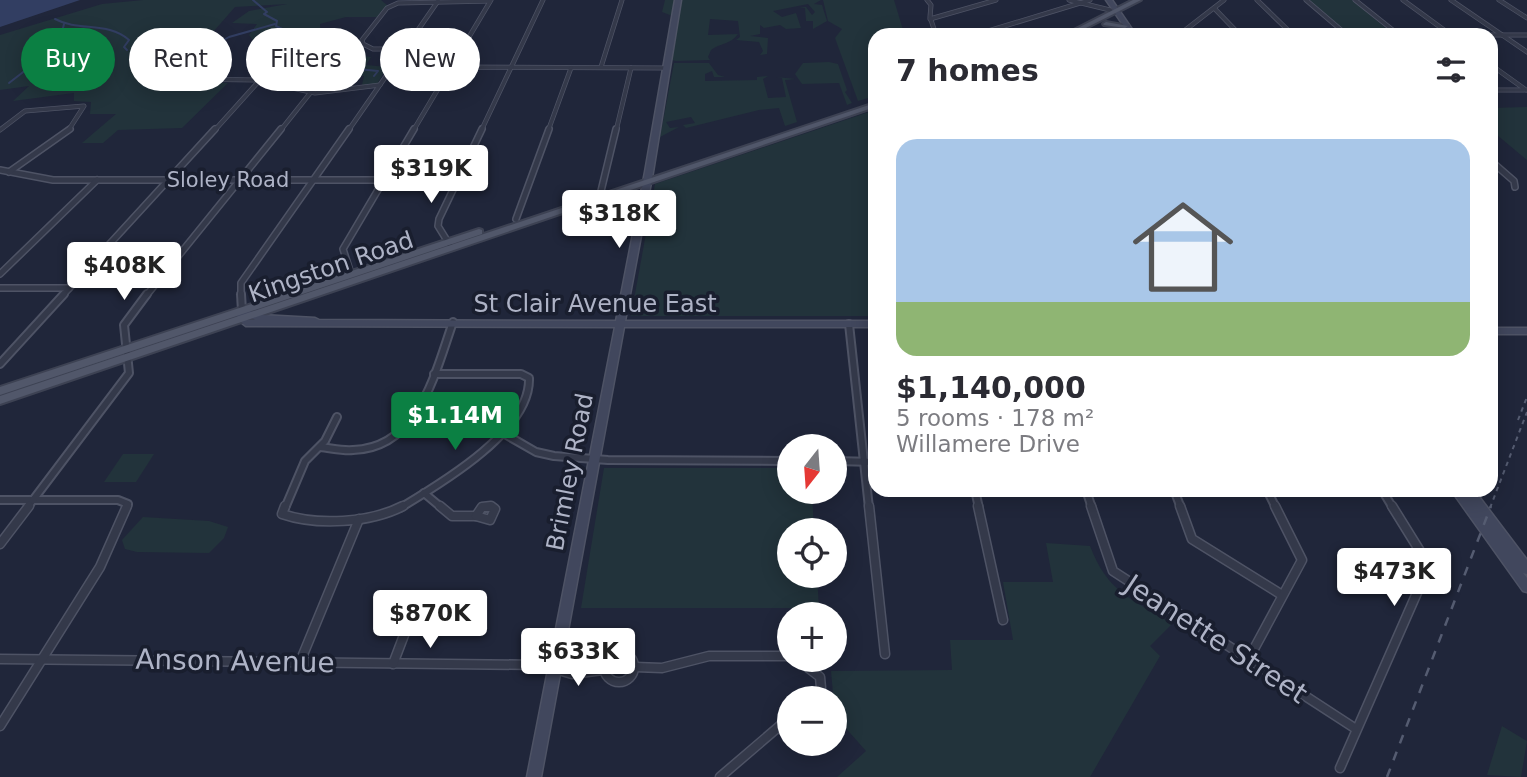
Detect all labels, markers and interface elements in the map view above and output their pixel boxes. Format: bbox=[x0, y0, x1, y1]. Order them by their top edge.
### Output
chip: Buy bbox=[21, 28, 115, 91]
chip: Rent bbox=[129, 28, 232, 91]
chip: Filters bbox=[246, 28, 366, 91]
chip: New bbox=[380, 28, 480, 91]
icon: filters bbox=[1432, 51, 1470, 89]
text: 7 homes bbox=[896, 53, 1039, 88]
pin: $319K bbox=[382, 146, 480, 205]
text: $319K bbox=[390, 155, 472, 181]
street label: Sloley Road bbox=[167, 168, 289, 192]
icon: home bbox=[1120, 184, 1246, 310]
pin: $318K bbox=[570, 190, 668, 250]
text: $318K bbox=[578, 200, 660, 226]
street label: Kingston Road bbox=[245, 226, 417, 308]
pin: $408K bbox=[75, 243, 173, 302]
text: $408K bbox=[83, 252, 165, 278]
street label: St Clair Avenue East bbox=[473, 290, 717, 318]
text: $1,140,000 bbox=[896, 370, 1086, 405]
street label: Brimley Road bbox=[541, 391, 599, 553]
pin: $1.14M bbox=[398, 392, 512, 452]
text: $1.14M bbox=[407, 402, 503, 428]
text: 5 rooms · 178 m² bbox=[896, 405, 1094, 431]
text: Willamere Drive bbox=[896, 431, 1080, 457]
north arrow bbox=[777, 434, 847, 504]
map controls bbox=[777, 434, 847, 756]
button: locate bbox=[777, 518, 847, 588]
pin: $473K bbox=[1345, 548, 1443, 608]
text: $473K bbox=[1353, 558, 1435, 584]
street label: Jeanette Street bbox=[1117, 567, 1313, 710]
pin: $870K bbox=[381, 590, 479, 650]
text: $870K bbox=[389, 600, 471, 626]
button: + bbox=[777, 602, 847, 672]
pin: $633K bbox=[529, 628, 627, 688]
text: $633K bbox=[537, 638, 619, 664]
street label: Anson Avenue bbox=[135, 643, 335, 679]
button: − bbox=[777, 686, 847, 756]

